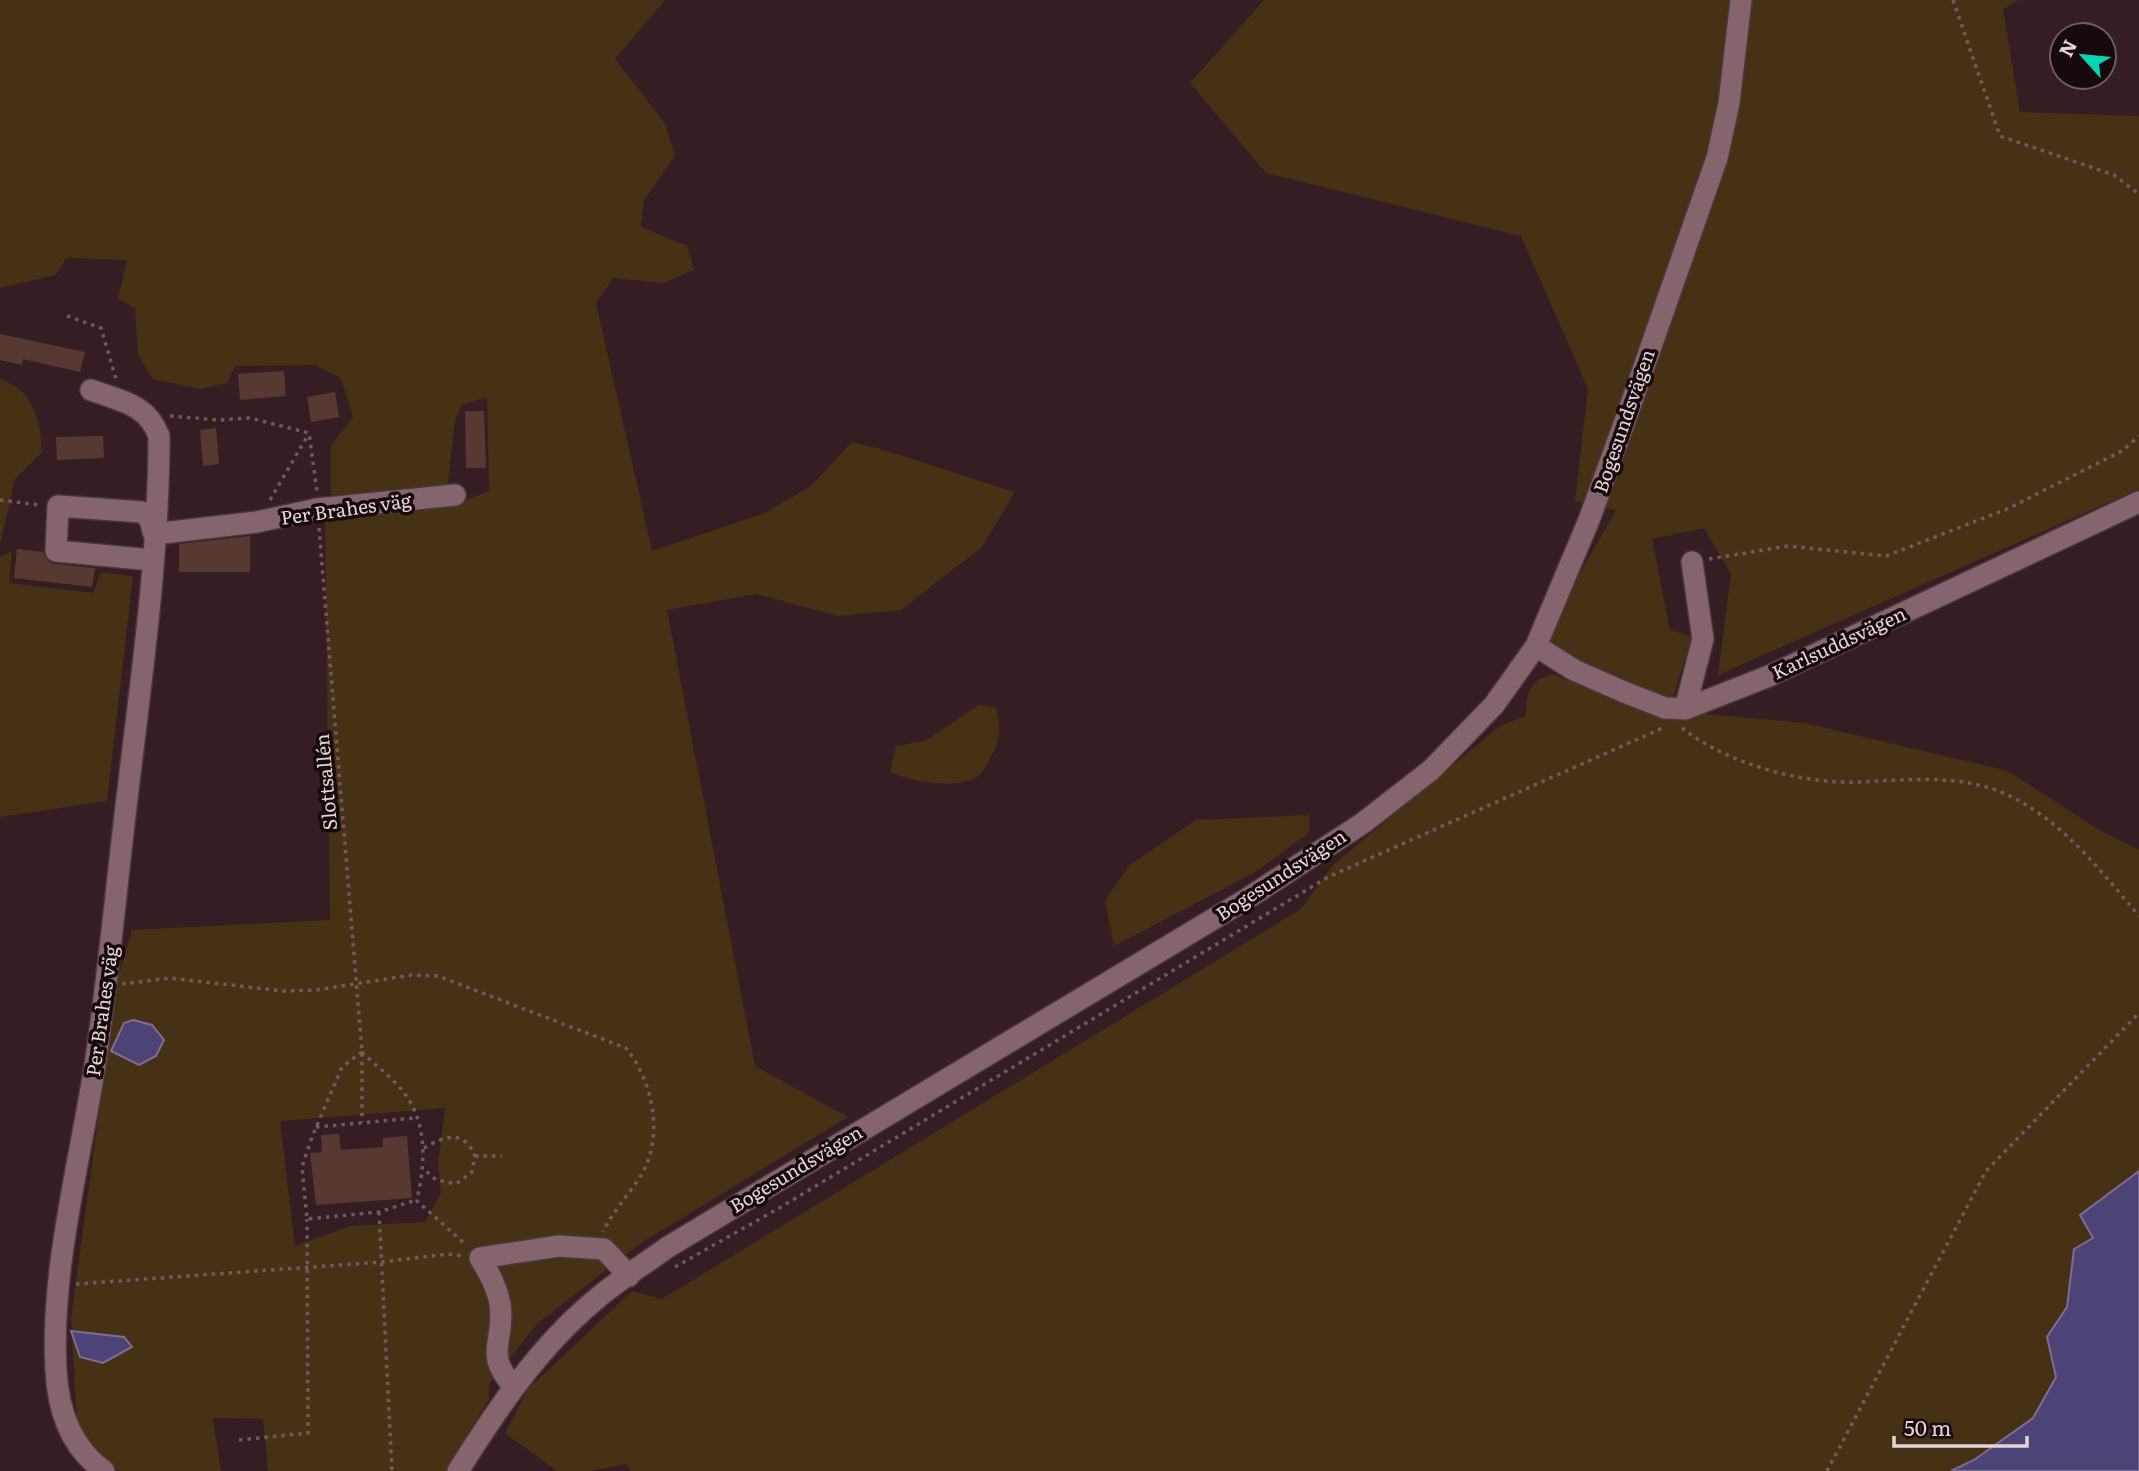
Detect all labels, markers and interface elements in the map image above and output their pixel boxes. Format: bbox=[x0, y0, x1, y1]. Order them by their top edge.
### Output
north arrow bbox=[2048, 21, 2118, 91]
text: N bbox=[2051, 34, 2083, 61]
street label: Bogesundsvägen bbox=[1585, 345, 1661, 496]
street label: Per Brahes väg bbox=[279, 485, 414, 531]
street label: Karlsuddsvägen bbox=[1767, 599, 1910, 685]
street label: Slottsallén bbox=[307, 733, 343, 832]
street label: Bogesundsvägen bbox=[1210, 822, 1351, 927]
street label: Per Brahes väg bbox=[78, 943, 124, 1078]
street label: Bogesundsvägen bbox=[724, 1117, 867, 1219]
scale bar bbox=[1894, 1404, 2027, 1448]
text: 50 m bbox=[1904, 1411, 1951, 1442]

